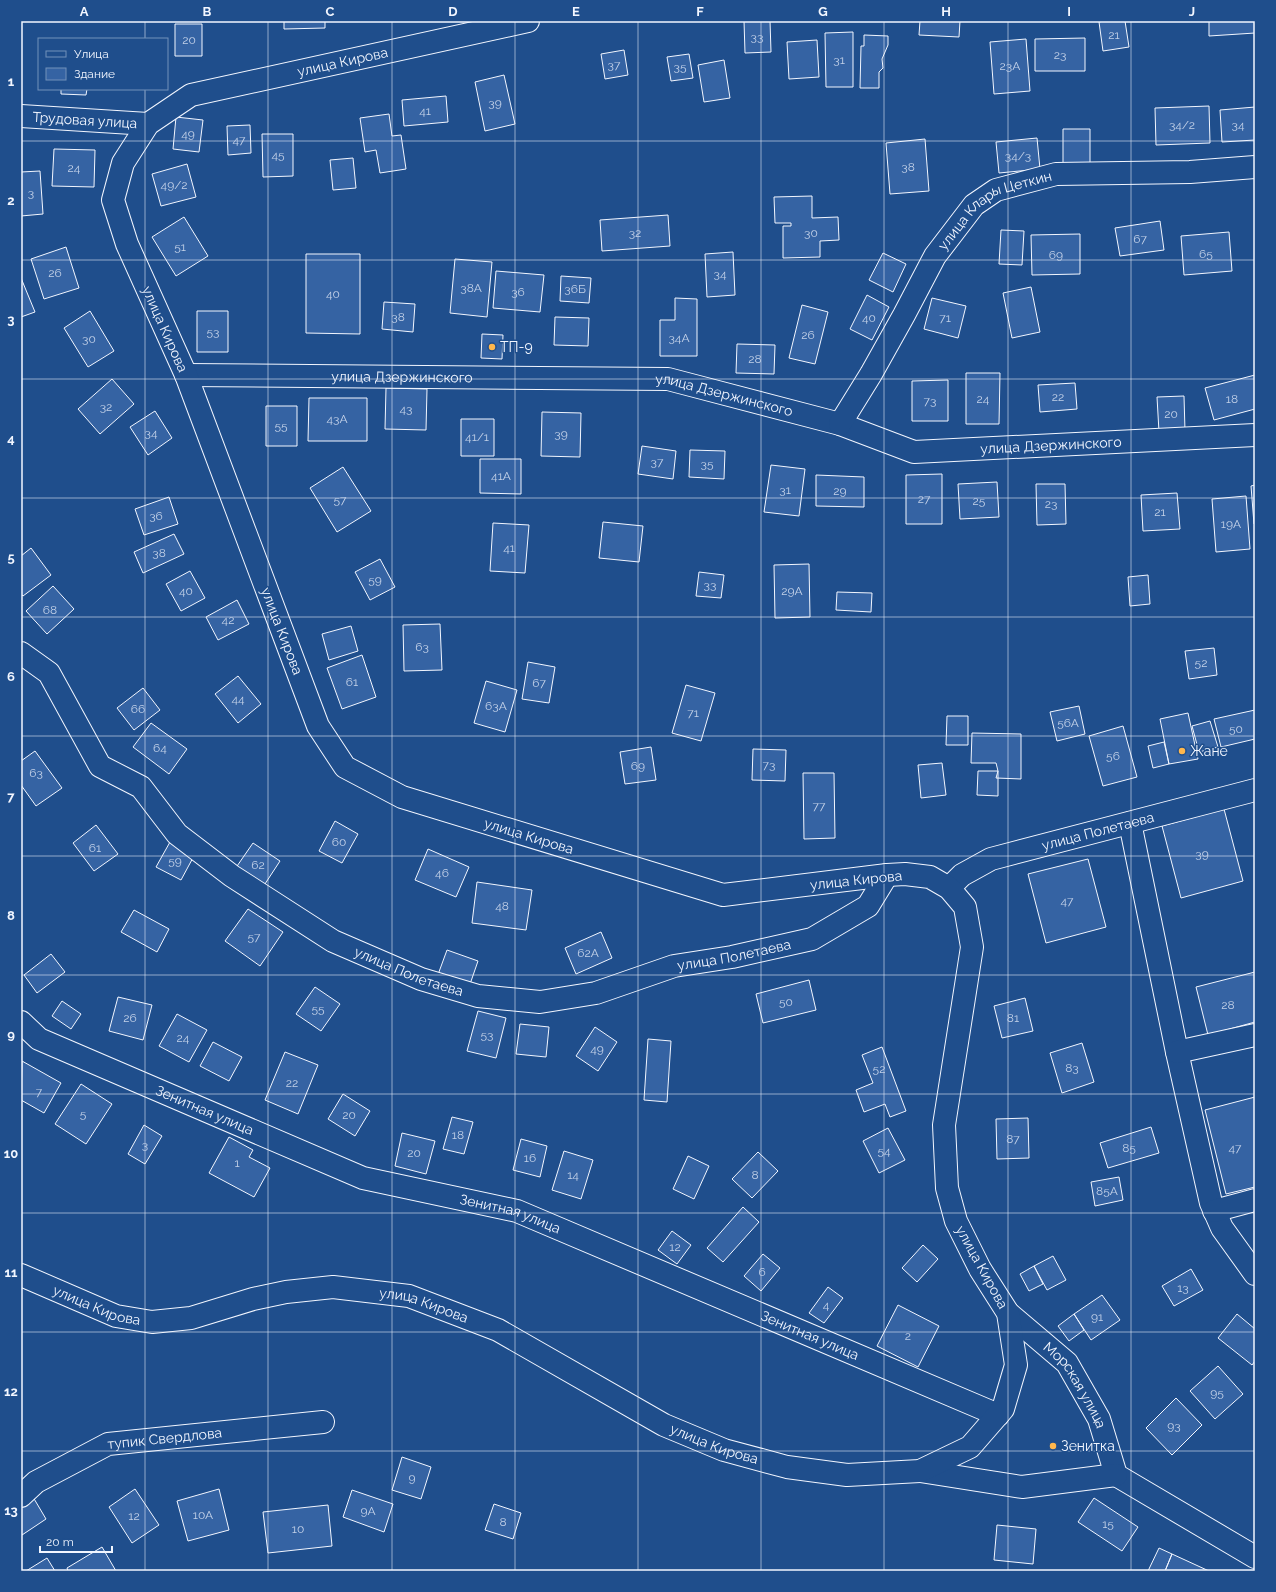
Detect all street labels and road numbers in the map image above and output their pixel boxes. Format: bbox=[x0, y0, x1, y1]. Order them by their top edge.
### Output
street label: улица Кирова bbox=[296, 44, 389, 79]
street label: Трудовая улица bbox=[32, 109, 138, 131]
street label: улица Клары Цеткин bbox=[935, 168, 1053, 253]
street label: улица Кирова bbox=[139, 284, 191, 374]
street label: улица Дзержинского bbox=[331, 368, 473, 385]
street label: улица Дзержинского bbox=[655, 371, 795, 419]
street label: улица Дзержинского bbox=[980, 434, 1122, 457]
street label: улица Кирова bbox=[258, 585, 306, 677]
street label: улица Полетаева bbox=[1040, 809, 1156, 853]
street label: улица Кирова bbox=[482, 815, 576, 857]
street label: улица Кирова bbox=[809, 867, 903, 893]
street label: улица Полетаева bbox=[676, 936, 792, 973]
street label: улица Полетаева bbox=[352, 943, 465, 999]
street label: Зенитная улица bbox=[153, 1082, 256, 1138]
street label: Зенитная улица bbox=[458, 1191, 563, 1237]
street label: улица Кирова bbox=[953, 1223, 1011, 1311]
street label: улица Кирова bbox=[51, 1282, 142, 1328]
street label: улица Кирова bbox=[378, 1285, 470, 1326]
street label: Зенитная улица bbox=[758, 1307, 861, 1363]
street label: Морская улица bbox=[1040, 1339, 1109, 1430]
street label: улица Кирова bbox=[668, 1421, 760, 1467]
street label: тупик Свердлова bbox=[107, 1424, 223, 1452]

